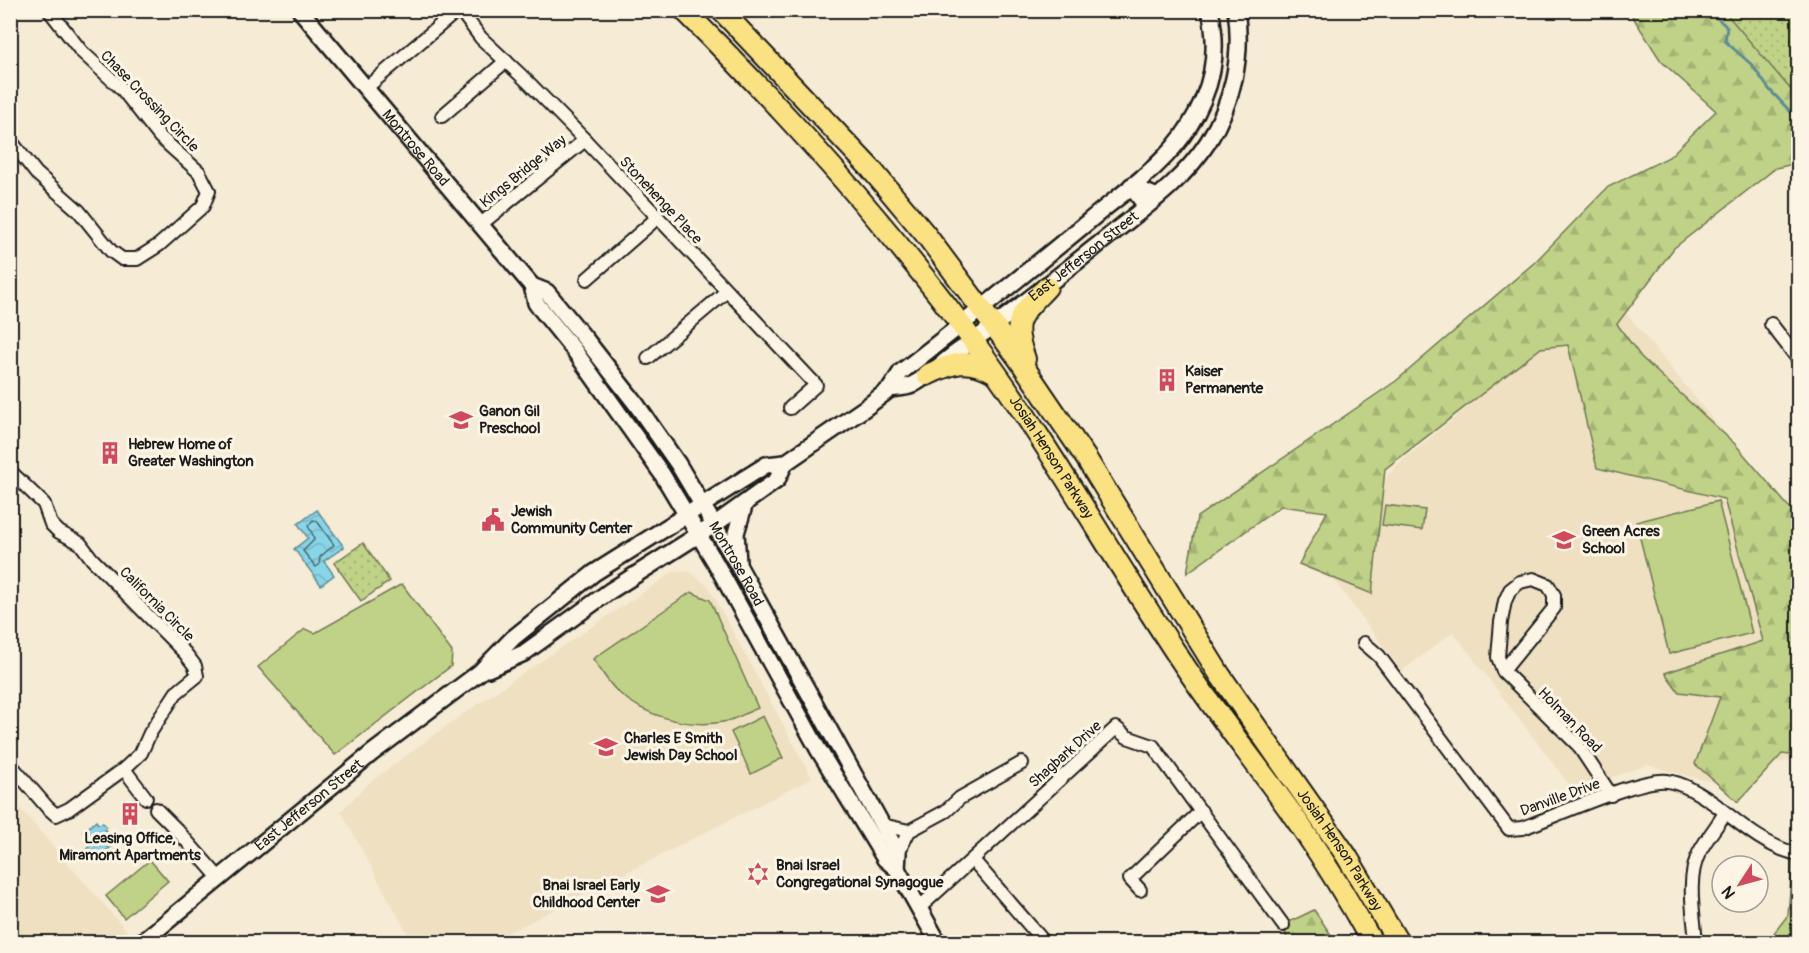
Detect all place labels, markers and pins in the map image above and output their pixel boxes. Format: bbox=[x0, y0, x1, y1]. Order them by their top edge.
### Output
place label: Kaiser Permanente bbox=[1185, 362, 1264, 398]
building icon: Kaiser Permanente bbox=[1154, 367, 1180, 393]
place label: Ganon Gil Preschool bbox=[479, 402, 540, 438]
school or university icon: Ganon Gil Preschool bbox=[448, 407, 474, 433]
place label: Hebrew Home of Greater Washington bbox=[128, 435, 254, 471]
building icon: Hebrew Home of Greater Washington bbox=[97, 440, 123, 466]
place label: Jewish Community Center bbox=[511, 502, 633, 538]
public building icon: Jewish Community Center bbox=[480, 507, 506, 533]
place label: Green Acres School bbox=[1582, 522, 1660, 558]
school or university icon: Green Acres School bbox=[1551, 527, 1577, 553]
place label: Charles E Smith Jewish Day School bbox=[624, 729, 738, 765]
school or university icon: Charles E Smith Jewish Day School bbox=[593, 734, 619, 760]
building icon: Leasing Office, Miramont Apartments bbox=[117, 801, 143, 827]
place label: Leasing Office, Miramont Apartments bbox=[59, 829, 201, 865]
place label: Bnai Israel Congregational Synagogue bbox=[776, 856, 944, 892]
synagogue icon: Bnai Israel Congregational Synagogue bbox=[745, 861, 771, 887]
place label: Bnai Israel Early Childhood Center bbox=[533, 876, 641, 912]
school or university icon: Bnai Israel Early Childhood Center bbox=[645, 881, 671, 907]

